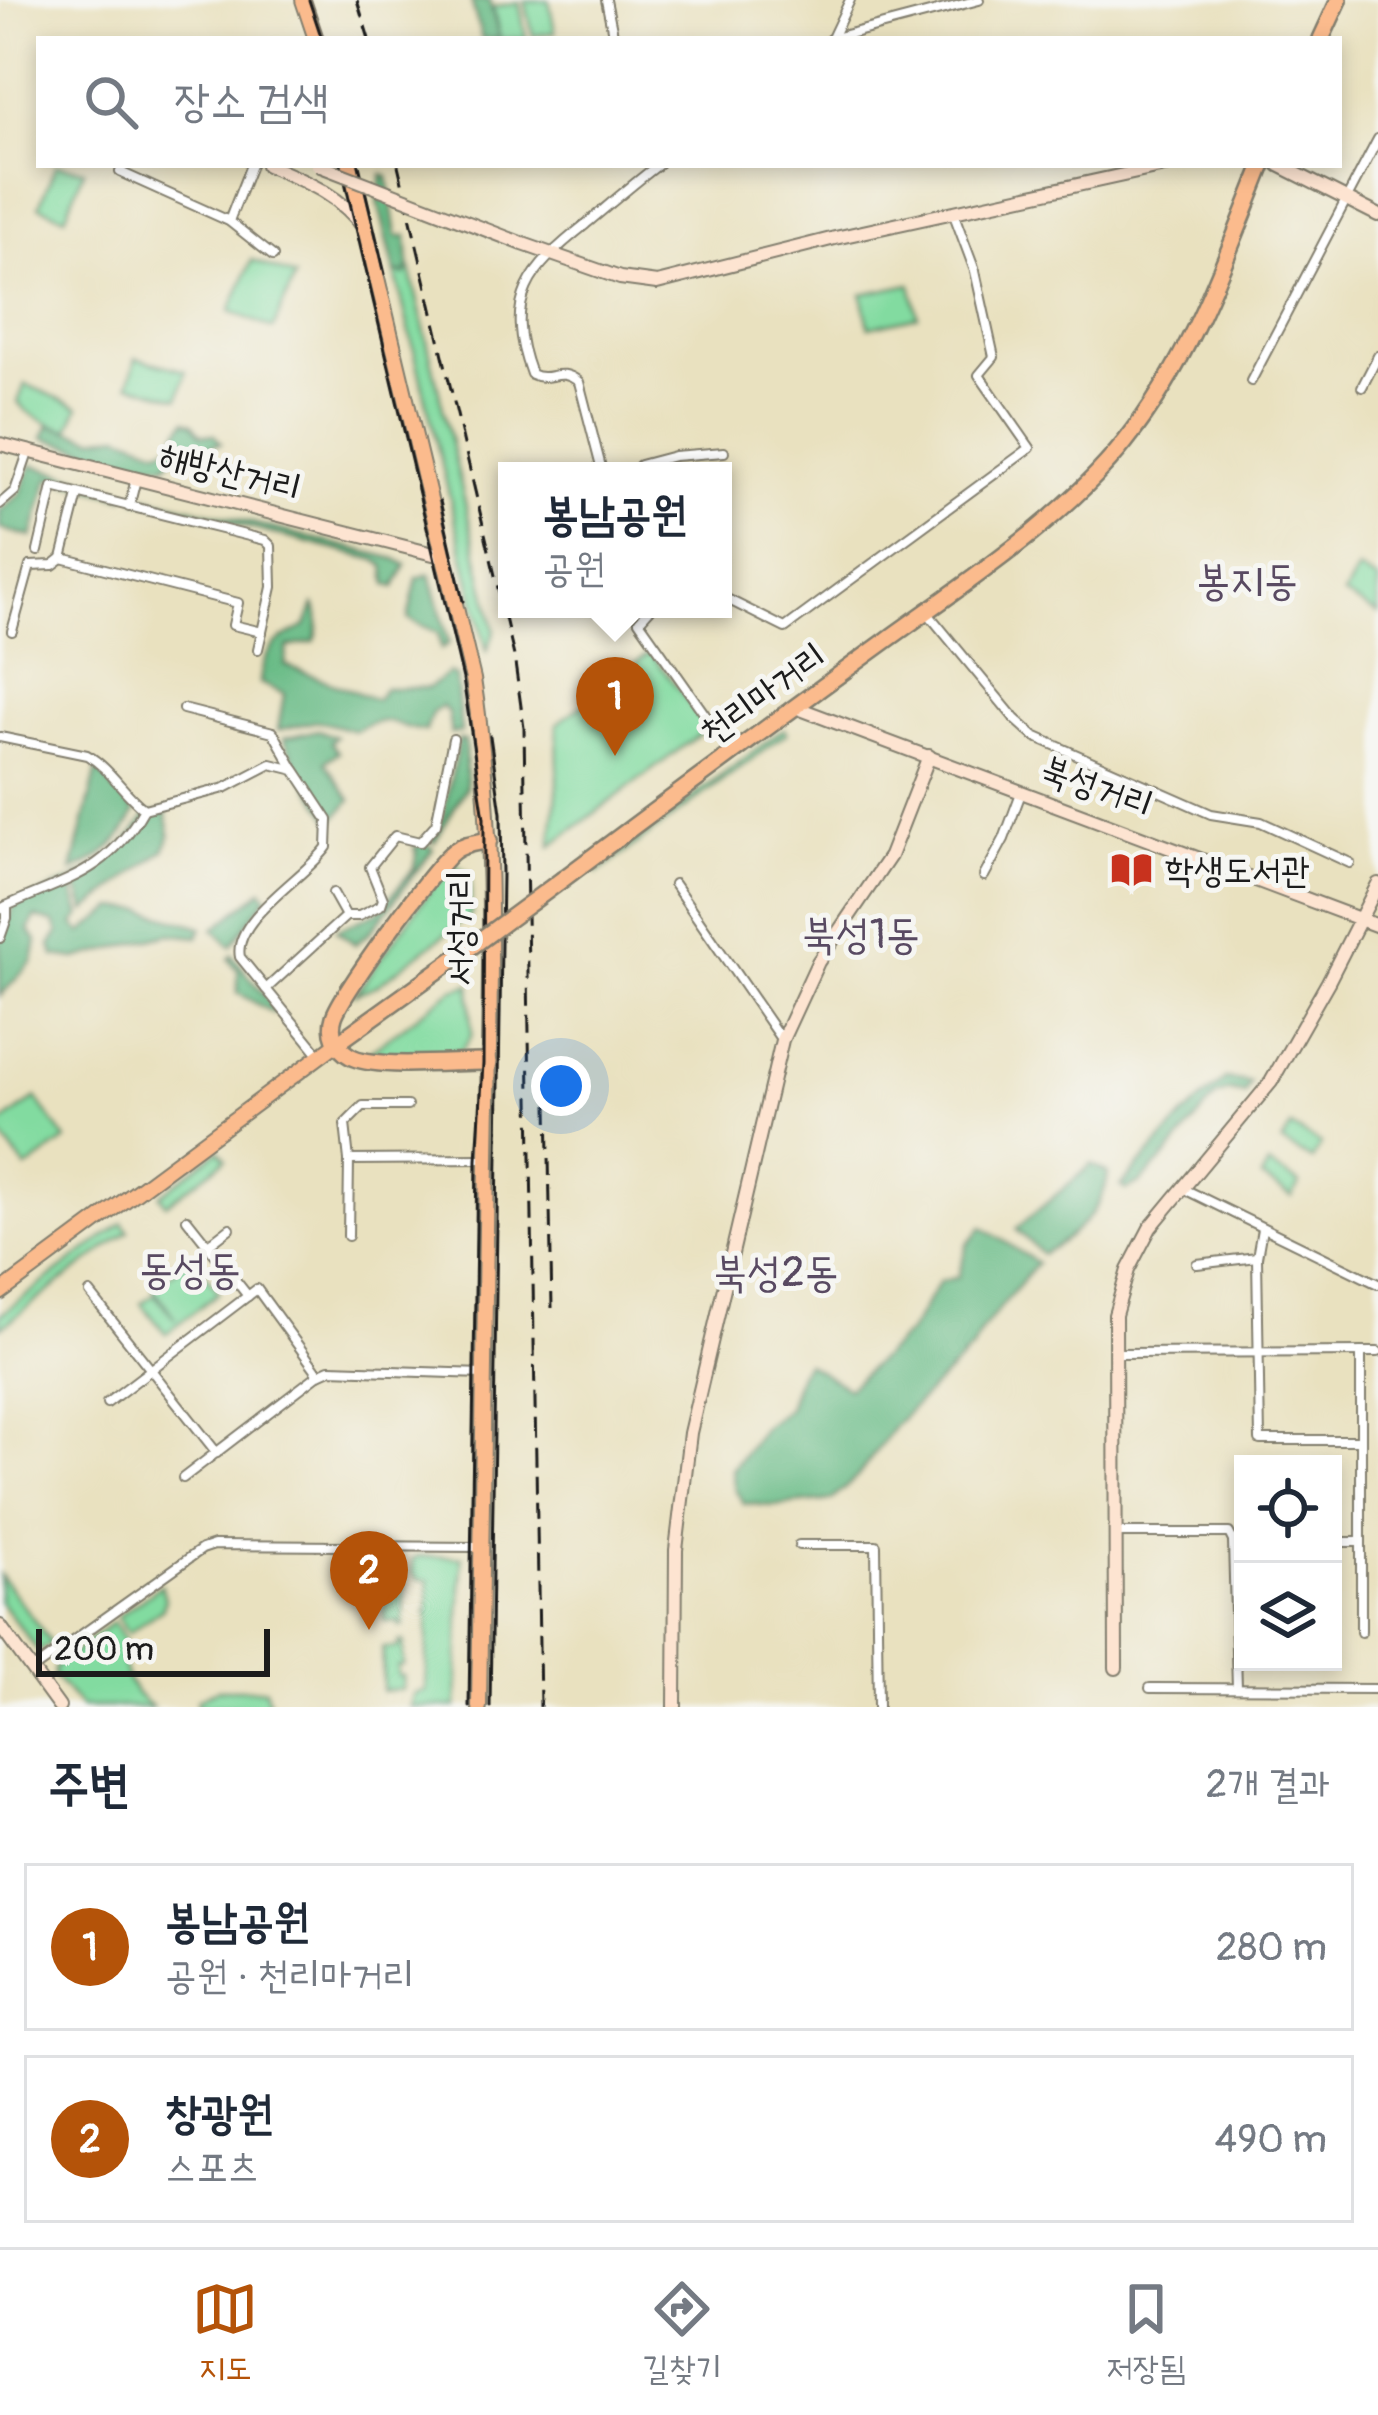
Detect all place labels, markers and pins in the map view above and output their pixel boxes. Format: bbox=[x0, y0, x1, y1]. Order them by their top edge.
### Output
pin: 1 bbox=[576, 657, 654, 756]
library icon: 학생도서관 bbox=[1108, 847, 1154, 893]
place label: 학생도서관 bbox=[1165, 848, 1310, 893]
pin: 2 bbox=[330, 1531, 408, 1630]

